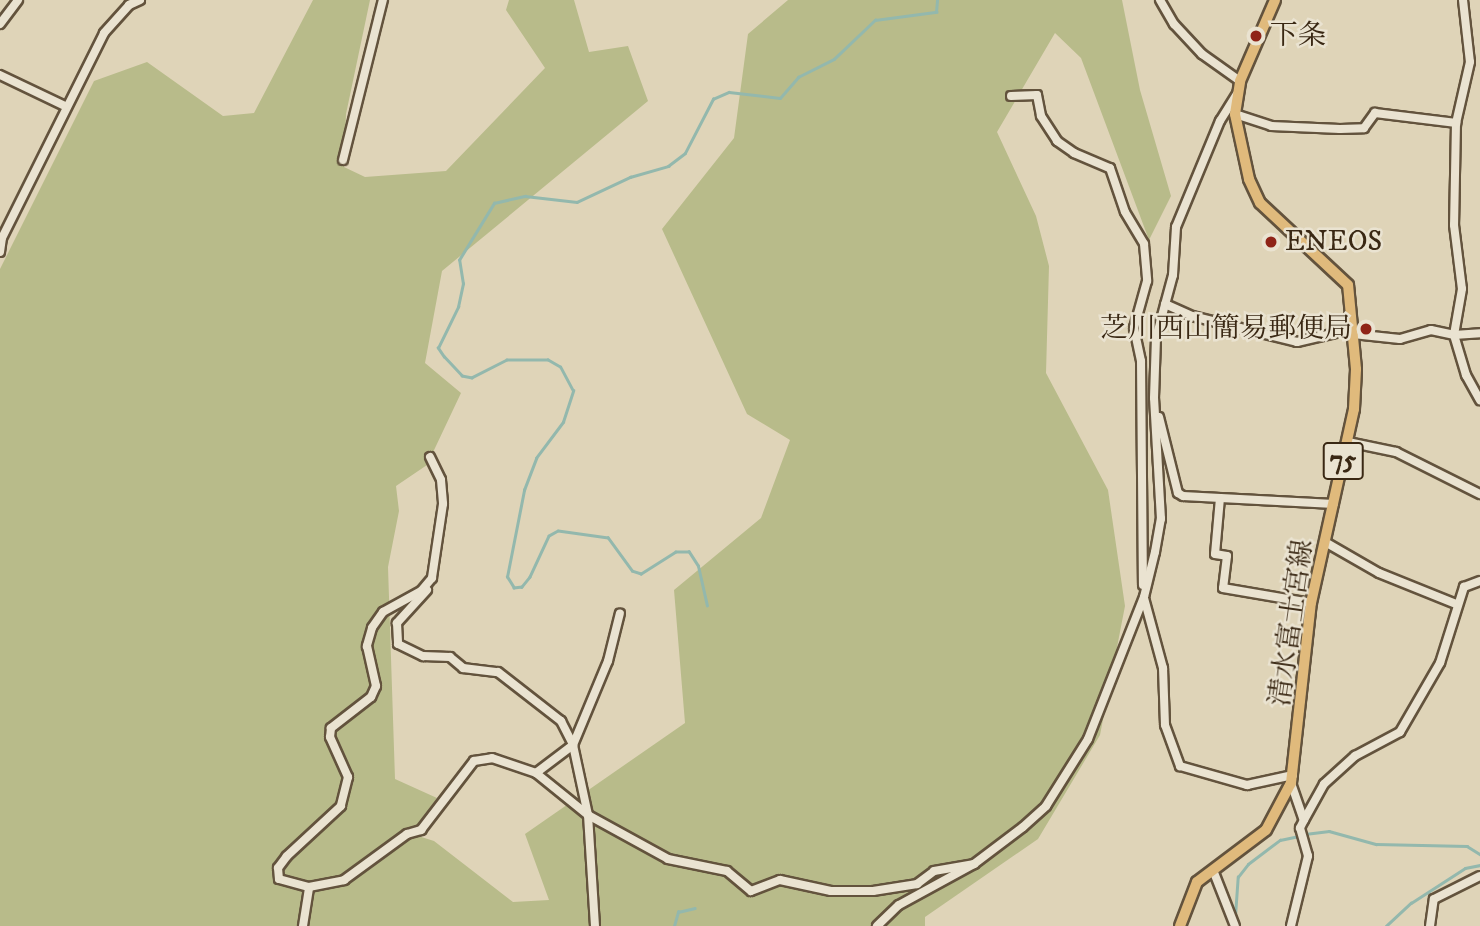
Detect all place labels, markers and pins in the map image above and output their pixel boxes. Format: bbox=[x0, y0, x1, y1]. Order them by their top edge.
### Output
place label: 下条 bbox=[1270, 19, 1326, 53]
marker: 下条 bbox=[1248, 28, 1264, 44]
place label: ENEOS bbox=[1285, 225, 1382, 259]
marker: ENEOS bbox=[1263, 234, 1279, 250]
place label: 芝川西山簡易郵便局 bbox=[1100, 312, 1352, 346]
marker: 芝川西山簡易郵便局 bbox=[1358, 321, 1374, 337]

